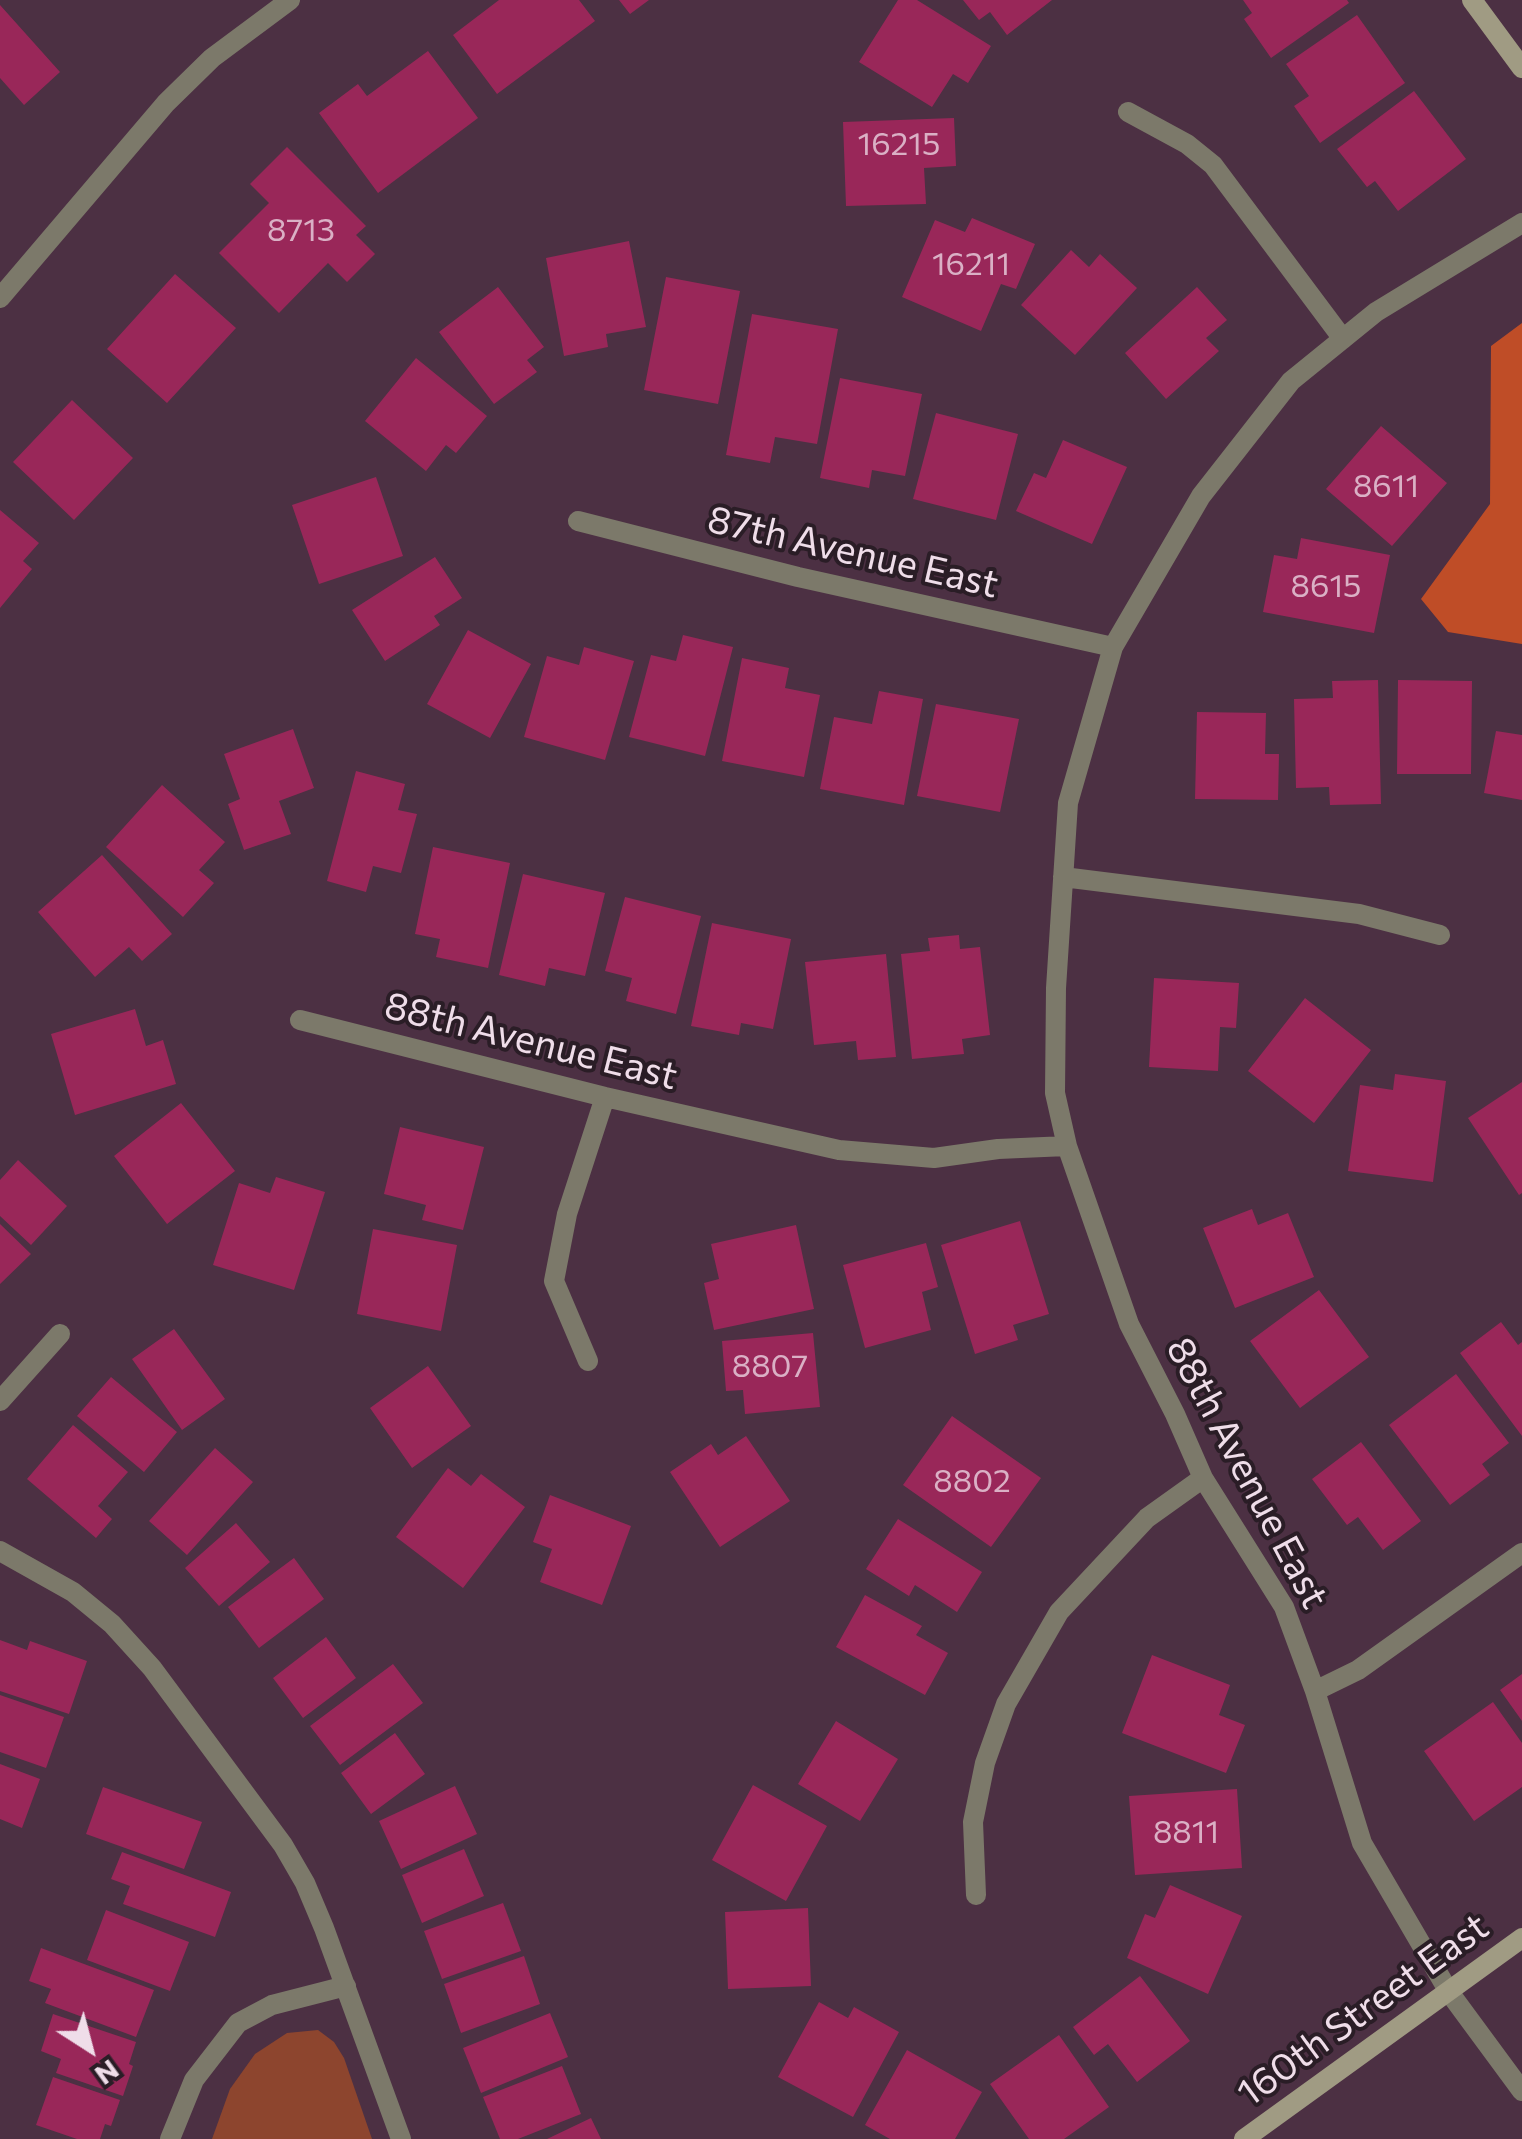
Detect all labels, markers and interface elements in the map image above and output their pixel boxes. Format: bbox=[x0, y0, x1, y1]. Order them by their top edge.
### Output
house number: 16215 bbox=[858, 125, 940, 163]
house number: 8713 bbox=[267, 211, 335, 249]
house number: 16211 bbox=[932, 245, 1010, 283]
house number: 8611 bbox=[1353, 467, 1419, 505]
street label: 87th Avenue East bbox=[703, 496, 1003, 608]
house number: 8615 bbox=[1291, 567, 1361, 605]
street label: 88th Avenue East bbox=[380, 983, 682, 1099]
street label: 88th Avenue East bbox=[1156, 1330, 1338, 1616]
house number: 8807 bbox=[732, 1347, 808, 1385]
house number: 8802 bbox=[933, 1462, 1011, 1500]
house number: 8811 bbox=[1153, 1813, 1219, 1851]
street label: 160th Street East bbox=[1229, 1904, 1497, 2116]
north arrow bbox=[40, 1999, 140, 2099]
text: N bbox=[89, 2053, 126, 2093]

